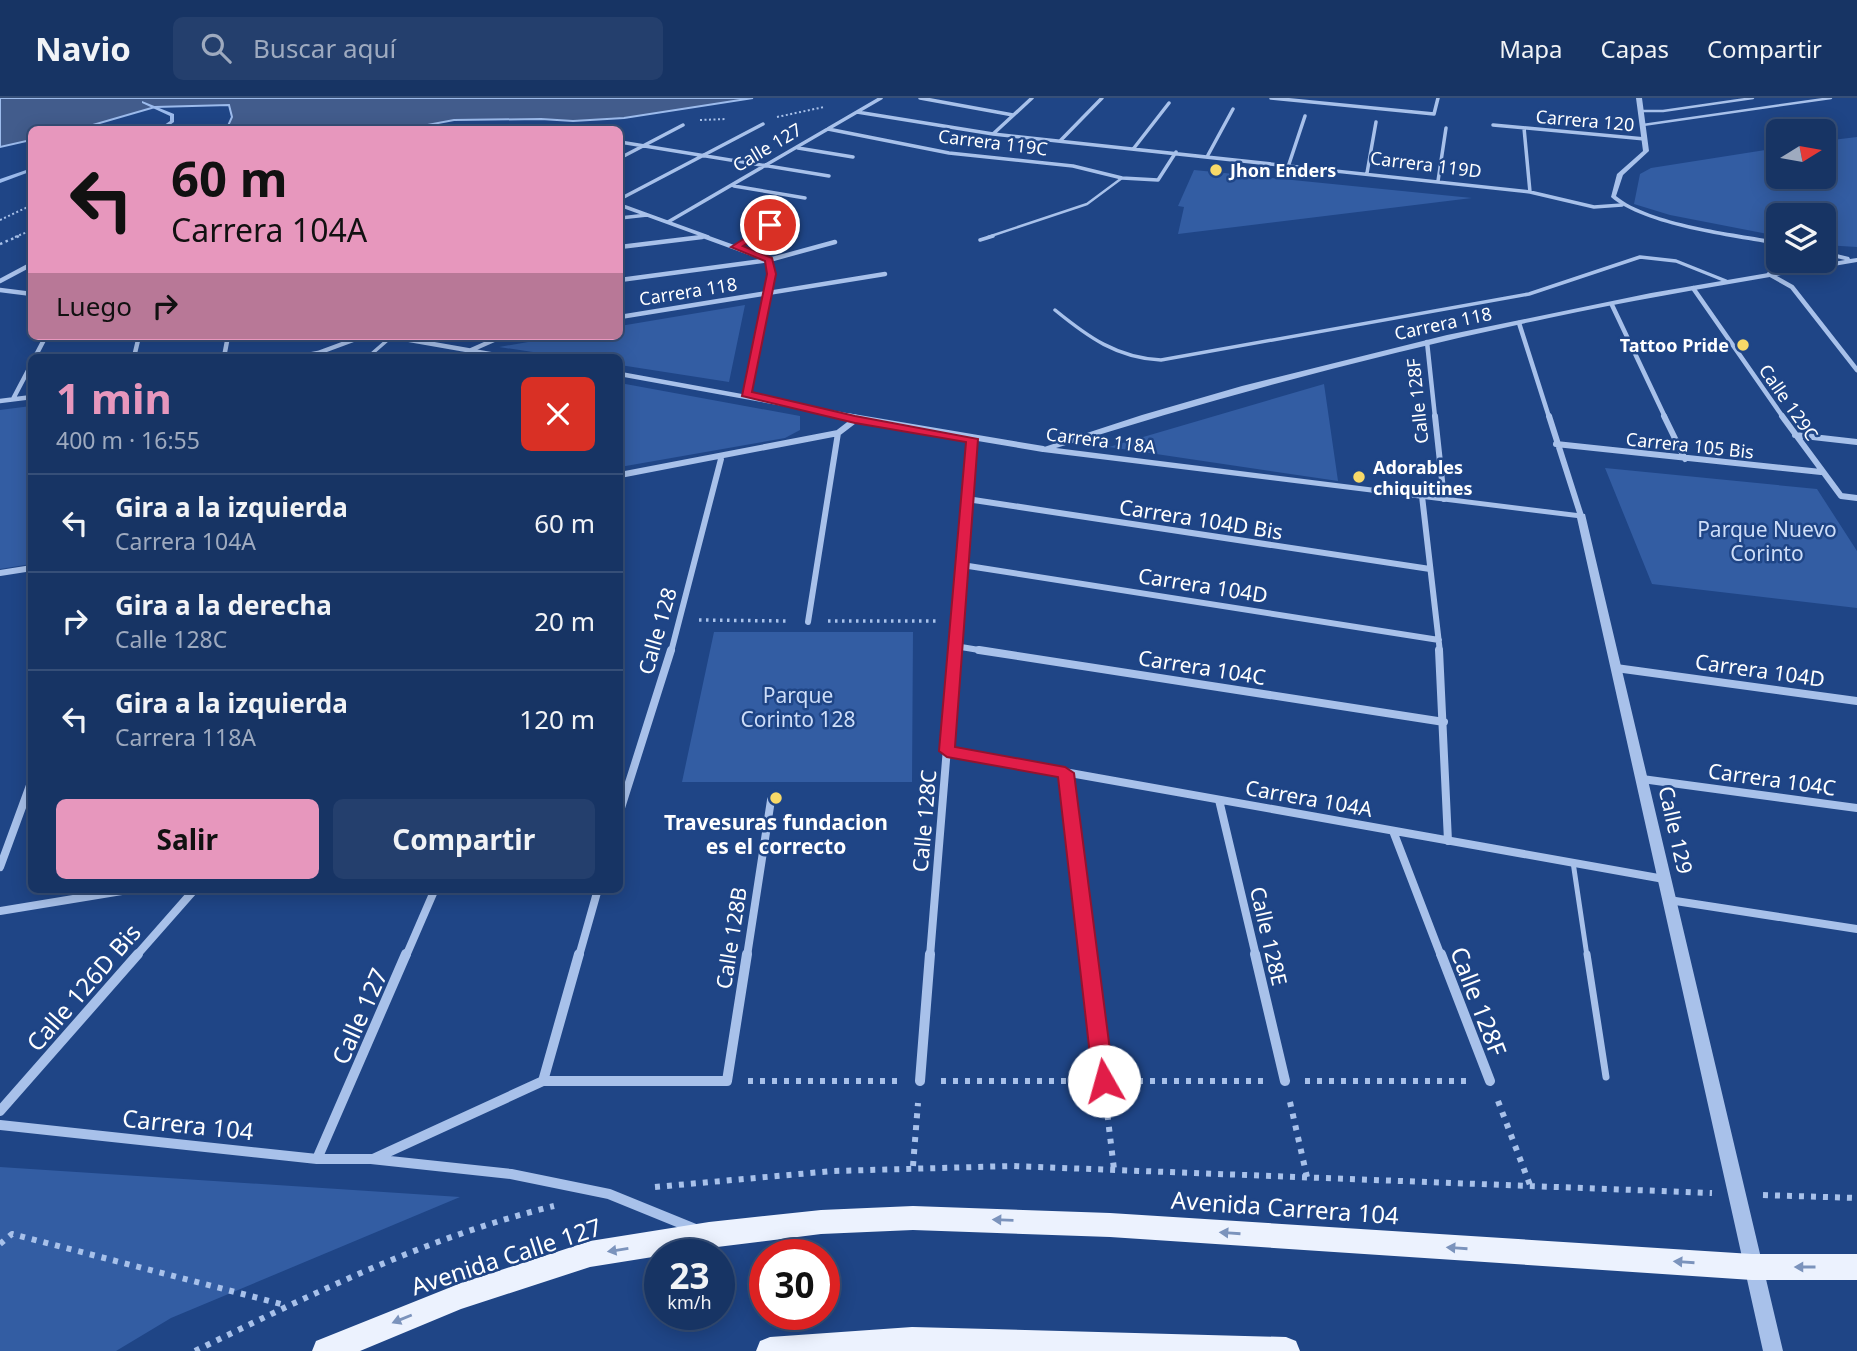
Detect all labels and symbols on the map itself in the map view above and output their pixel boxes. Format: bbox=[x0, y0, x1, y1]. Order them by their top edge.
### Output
street label: Carrera 120 bbox=[1535, 104, 1635, 136]
street label: Calle 127 bbox=[728, 117, 806, 177]
north arrow bbox=[1766, 119, 1836, 189]
street label: Carrera 119C bbox=[937, 123, 1049, 161]
street label: Carrera 119D bbox=[1369, 145, 1483, 183]
place label: Jhon Enders bbox=[1228, 158, 1336, 182]
marker: Jhon Enders bbox=[1208, 162, 1224, 178]
pin bbox=[740, 195, 800, 255]
street label: Carrera 118 bbox=[637, 271, 739, 311]
street label: Carrera 118 bbox=[1392, 301, 1494, 345]
place label: Tattoo Pride bbox=[1620, 333, 1729, 357]
marker: Tattoo Pride bbox=[1735, 337, 1751, 353]
street label: Calle 128F bbox=[1401, 357, 1433, 445]
street label: Calle 129C bbox=[1754, 359, 1824, 445]
street label: Carrera 118A bbox=[1045, 421, 1158, 459]
street label: Carrera 105 Bis bbox=[1625, 426, 1755, 464]
place label: Adorables chiquitines bbox=[1373, 455, 1473, 500]
marker: Adorables chiquitines bbox=[1351, 469, 1367, 485]
street label: Carrera 104D Bis bbox=[1117, 492, 1285, 546]
park label: Parque Nuevo Corinto bbox=[1697, 515, 1837, 567]
street label: Carrera 104D bbox=[1136, 561, 1270, 609]
street label: Calle 128 bbox=[631, 584, 683, 678]
street label: Carrera 104C bbox=[1136, 643, 1268, 691]
street label: Carrera 104D bbox=[1693, 647, 1827, 693]
park label: Parque Corinto 128 bbox=[741, 681, 855, 733]
street label: Carrera 104C bbox=[1706, 756, 1838, 802]
street label: Calle 128C bbox=[906, 769, 942, 873]
street label: Carrera 104A bbox=[1243, 773, 1375, 823]
street label: Calle 129 bbox=[1652, 783, 1700, 877]
marker: Travesuras fundacion es el correcto bbox=[768, 790, 784, 806]
place label: Travesuras fundacion es el correcto bbox=[664, 808, 888, 860]
street label: Calle 128E bbox=[1244, 884, 1294, 988]
street label: Calle 128B bbox=[709, 885, 753, 991]
street label: Calle 126D Bis bbox=[18, 916, 148, 1058]
street label: Calle 128F bbox=[1443, 942, 1515, 1060]
street label: Calle 127 bbox=[323, 963, 395, 1069]
position arrow bbox=[1067, 1044, 1141, 1118]
street label: Carrera 104 bbox=[121, 1101, 256, 1147]
street label: Avenida Carrera 104 bbox=[1170, 1183, 1400, 1231]
street label: Avenida Calle 127 bbox=[406, 1210, 606, 1302]
one-way arrow bbox=[992, 1215, 1014, 1226]
one-way arrow bbox=[1219, 1227, 1241, 1238]
speed limit sign: 30 bbox=[749, 1239, 840, 1330]
one-way arrow bbox=[1446, 1242, 1468, 1253]
one-way arrow bbox=[607, 1245, 629, 1256]
one-way arrow bbox=[1673, 1256, 1695, 1267]
one-way arrow bbox=[1793, 1261, 1815, 1273]
one-way arrow bbox=[391, 1314, 412, 1325]

